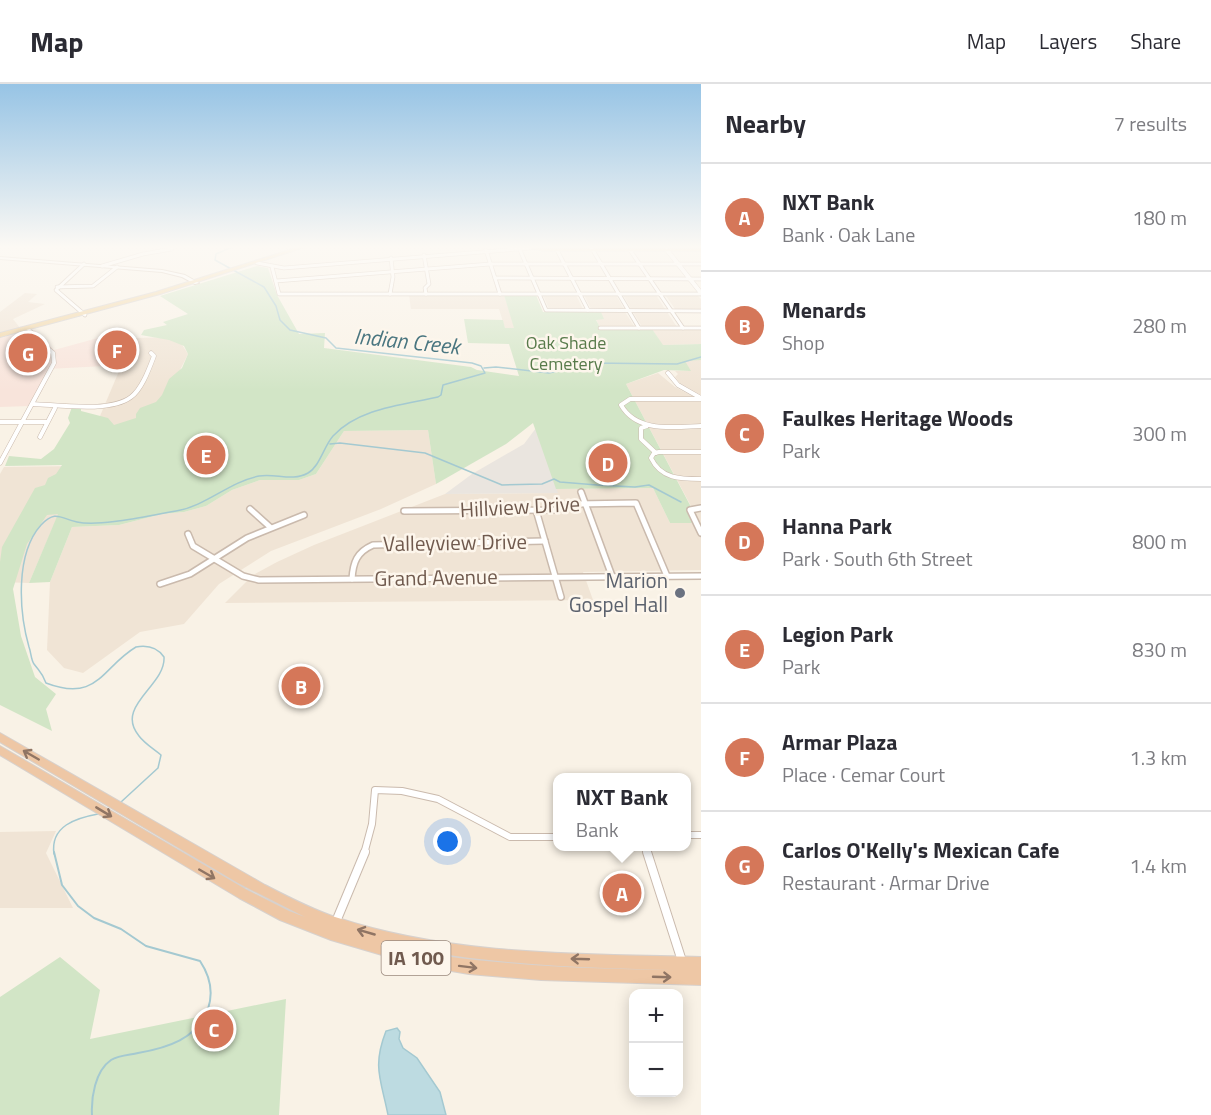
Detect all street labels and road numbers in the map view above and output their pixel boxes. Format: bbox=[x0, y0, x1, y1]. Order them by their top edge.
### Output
street label: Hillview Drive bbox=[459, 487, 581, 525]
street label: Valleyview Drive bbox=[383, 525, 527, 559]
street label: Grand Avenue bbox=[374, 560, 498, 594]
road number: IA 100 bbox=[382, 941, 450, 975]

